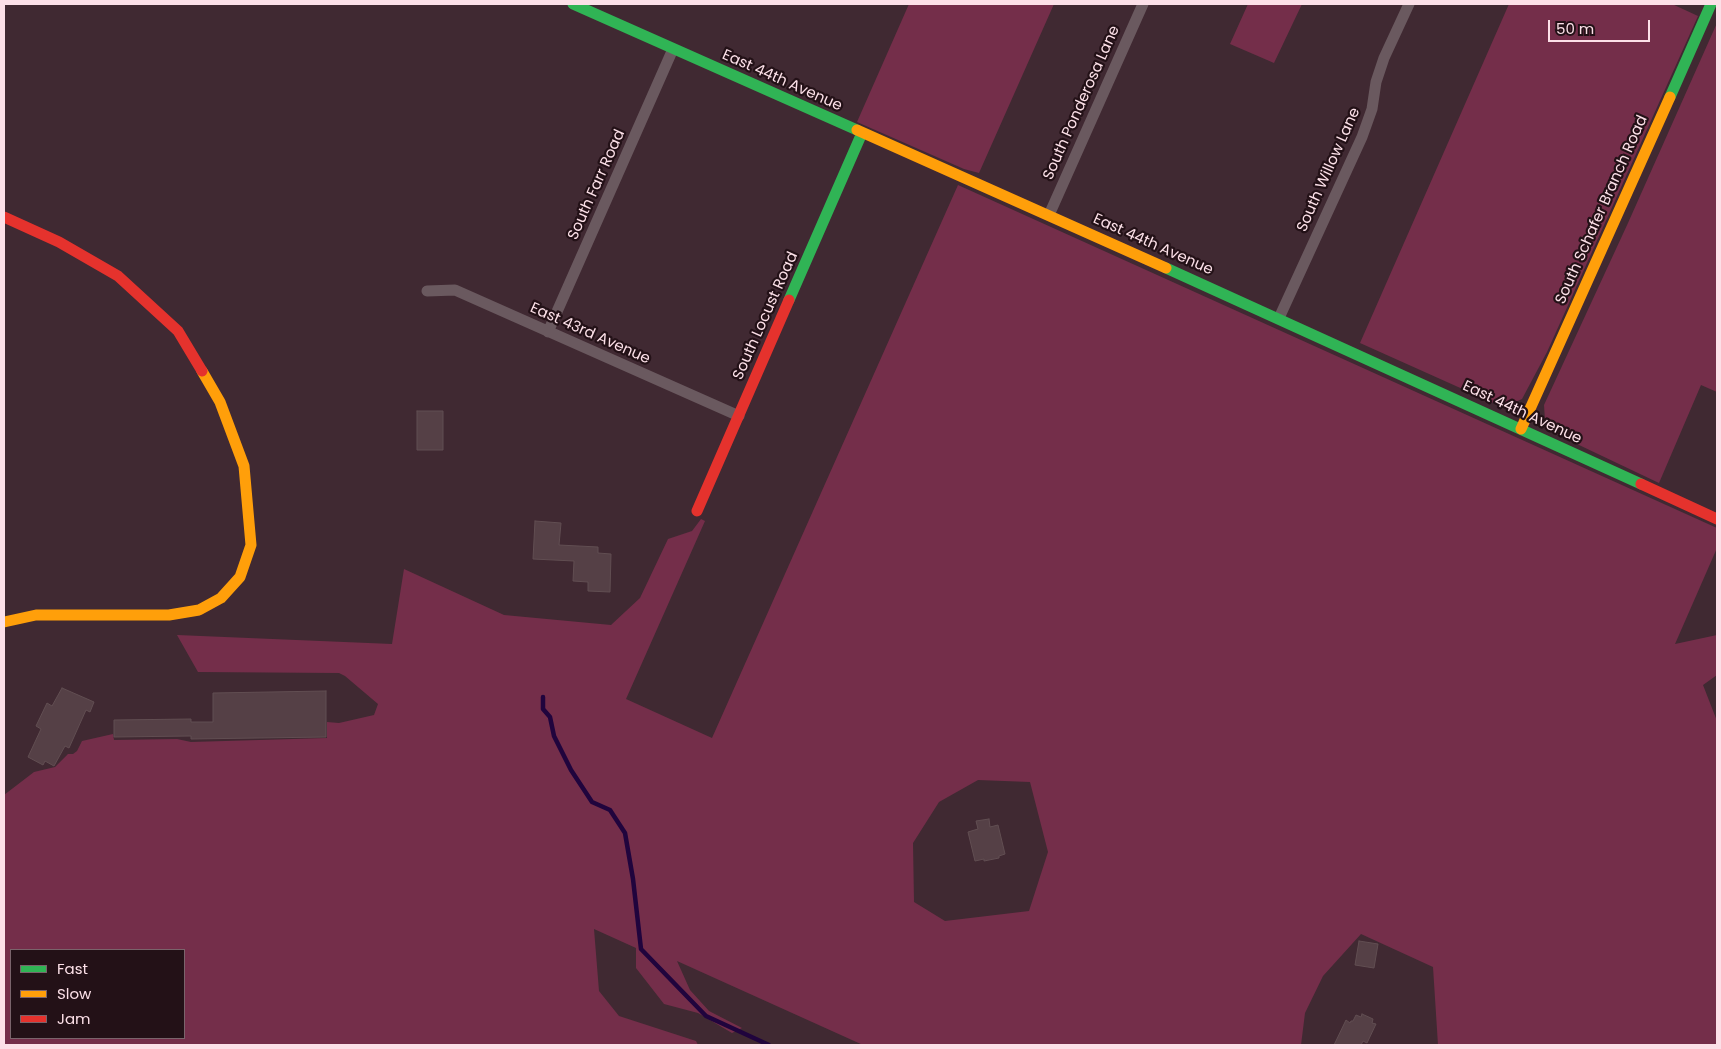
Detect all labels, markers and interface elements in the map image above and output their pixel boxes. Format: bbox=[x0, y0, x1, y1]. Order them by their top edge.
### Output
scale bar bbox=[1551, 10, 1654, 42]
text: 50 m bbox=[1556, 18, 1594, 39]
street label: South Ponderosa Lane bbox=[1040, 23, 1124, 183]
street label: East 44th Avenue bbox=[719, 46, 845, 116]
street label: South Willow Lane bbox=[1293, 105, 1365, 235]
street label: South Schafer Branch Road bbox=[1552, 113, 1652, 307]
street label: South Farr Road bbox=[565, 127, 629, 243]
street label: East 44th Avenue bbox=[1090, 210, 1216, 280]
street label: South Locust Road bbox=[730, 249, 802, 383]
street label: East 43rd Avenue bbox=[527, 299, 653, 369]
street label: East 44th Avenue bbox=[1460, 378, 1584, 448]
legend bbox=[10, 949, 185, 1039]
text: Fast bbox=[57, 958, 88, 979]
text: Slow bbox=[57, 983, 91, 1004]
text: Jam bbox=[57, 1008, 91, 1029]

